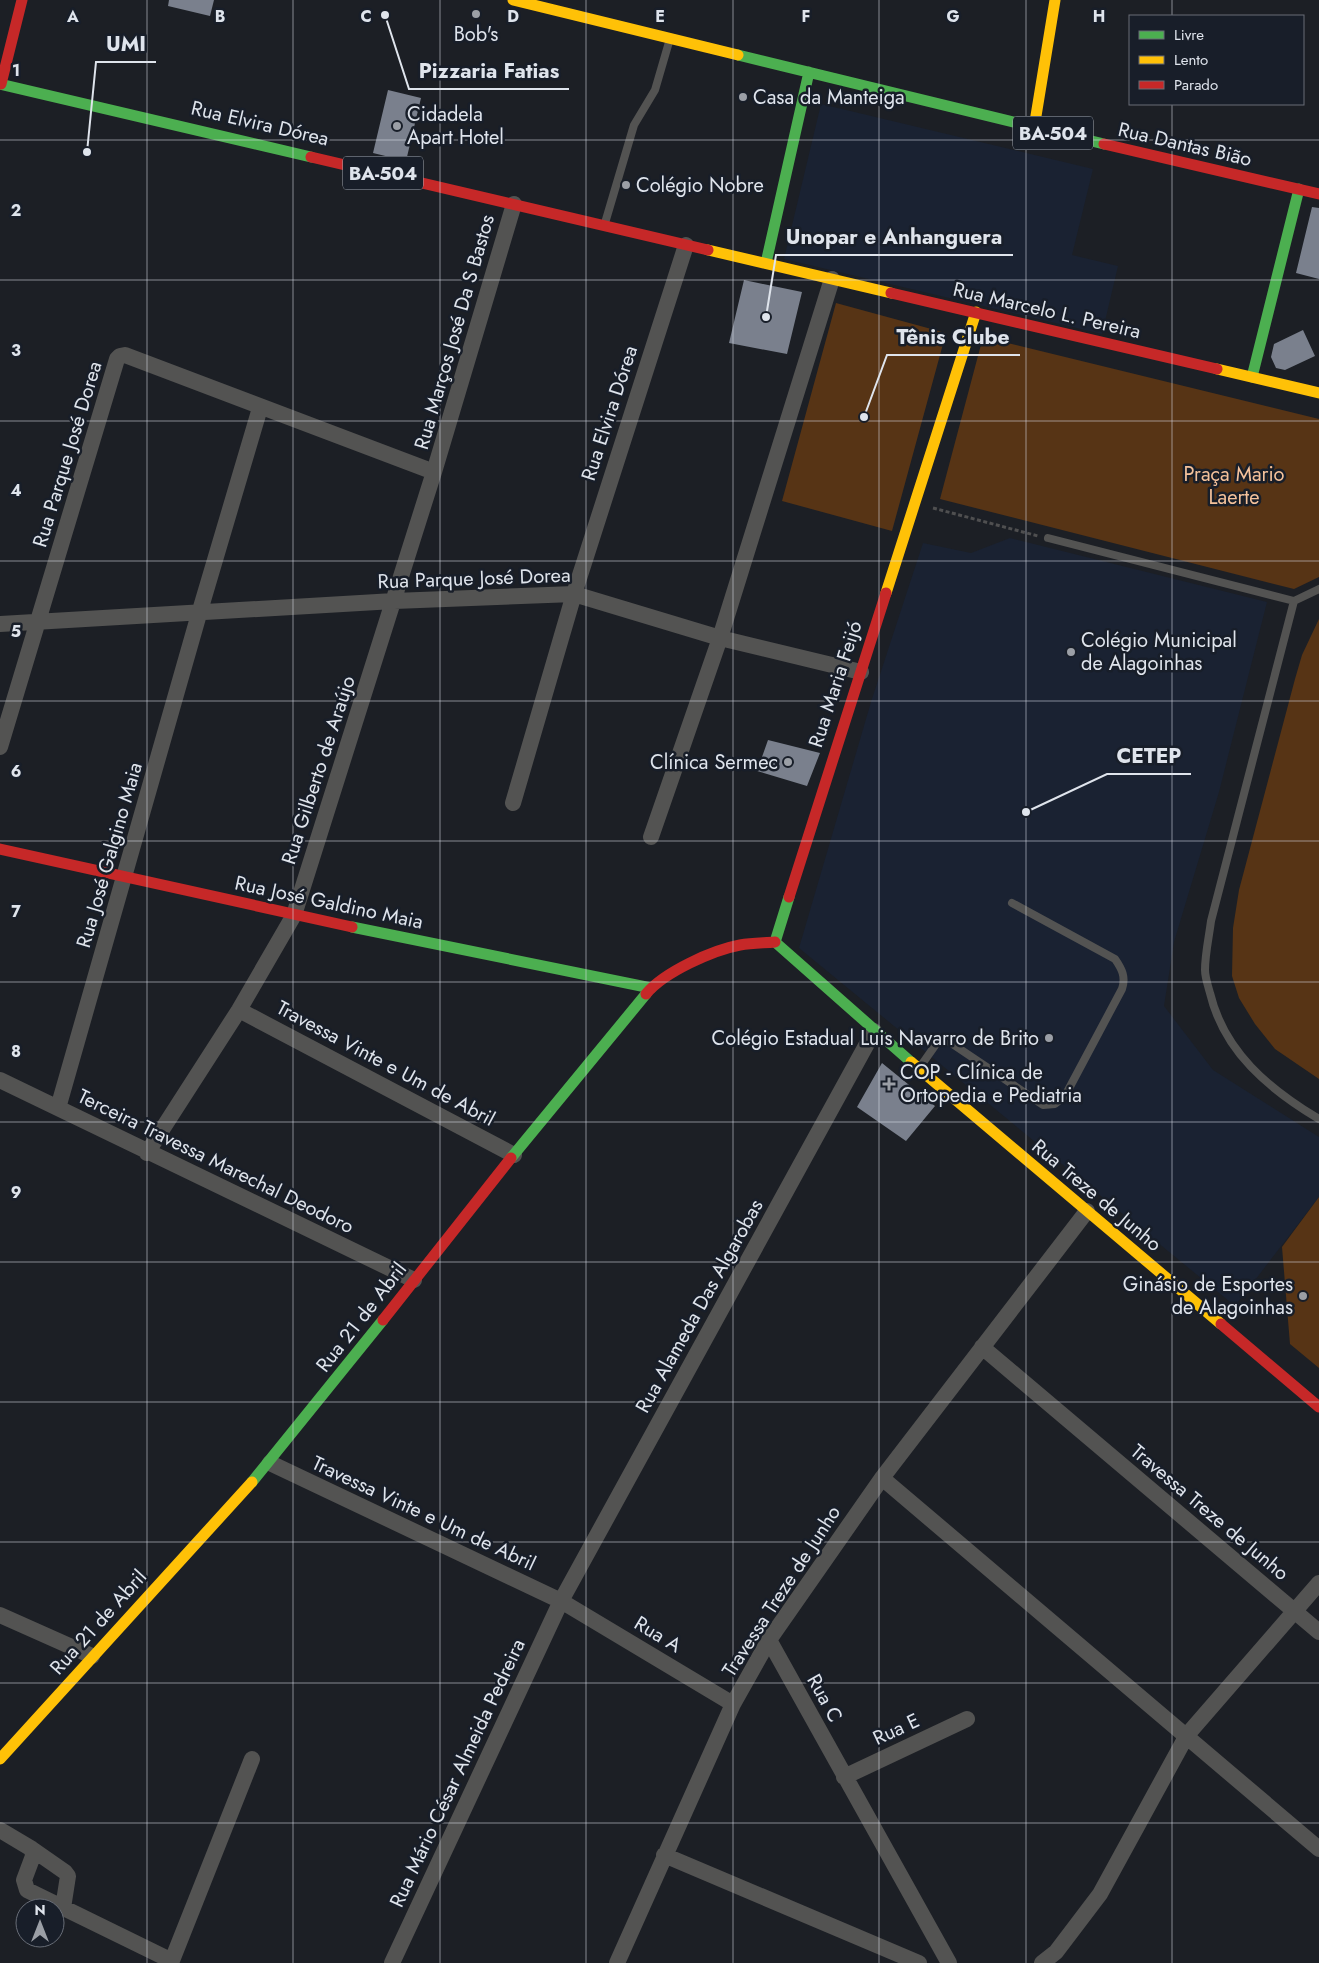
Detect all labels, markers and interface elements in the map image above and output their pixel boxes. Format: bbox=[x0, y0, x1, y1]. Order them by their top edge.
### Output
text: A bbox=[66, 5, 79, 28]
text: B bbox=[215, 5, 225, 28]
text: C bbox=[360, 5, 372, 28]
text: D bbox=[507, 5, 519, 28]
text: E bbox=[655, 5, 665, 28]
text: F bbox=[802, 5, 810, 28]
text: G bbox=[946, 5, 960, 28]
text: H bbox=[1093, 5, 1105, 28]
marker: Bob's bbox=[470, 8, 482, 20]
legend bbox=[1129, 15, 1304, 105]
place label: Bob's bbox=[454, 20, 498, 49]
text: Livre bbox=[1174, 24, 1204, 46]
callout: UMI bbox=[96, 26, 156, 62]
text: UMI bbox=[106, 29, 146, 59]
text: Lento bbox=[1174, 49, 1208, 71]
callout: Pizzaria Fatias bbox=[409, 53, 569, 89]
text: Pizzaria Fatias bbox=[419, 56, 560, 86]
text: 1 bbox=[12, 59, 20, 82]
text: Parado bbox=[1174, 74, 1218, 96]
place label: Casa da Manteiga bbox=[753, 83, 905, 112]
marker: Casa da Manteiga bbox=[737, 91, 749, 103]
street label: Rua Elvira Dórea bbox=[188, 94, 332, 153]
place label: Cidadela Apart Hotel bbox=[407, 100, 504, 152]
street label: Rua Dantas Bião bbox=[1115, 115, 1255, 174]
road number: BA-504 bbox=[1013, 116, 1093, 150]
marker: Cidadela Apart Hotel bbox=[391, 120, 403, 132]
road number: BA-504 bbox=[343, 156, 423, 190]
place label: Colégio Nobre bbox=[636, 171, 764, 200]
marker: Colégio Nobre bbox=[620, 179, 632, 191]
text: 2 bbox=[11, 199, 21, 222]
street label: Rua Marços José Da S Bastos bbox=[407, 211, 502, 453]
callout: Unopar e Anhanguera bbox=[776, 219, 1013, 255]
text: Unopar e Anhanguera bbox=[786, 222, 1002, 252]
street label: Rua Marcelo L. Pereira bbox=[950, 275, 1144, 346]
callout: Tênis Clube bbox=[887, 319, 1020, 355]
text: Tênis Clube bbox=[897, 322, 1009, 352]
text: 3 bbox=[11, 339, 21, 362]
street label: Rua Elvira Dórea bbox=[574, 342, 645, 484]
street label: Rua Parque José Dorea bbox=[25, 358, 110, 551]
park label: Praça Mario Laerte bbox=[1183, 460, 1285, 512]
text: 4 bbox=[10, 479, 22, 502]
street label: Rua Parque José Dorea bbox=[377, 561, 571, 596]
street label: Rua Maria Feijó bbox=[801, 617, 870, 751]
text: 5 bbox=[11, 620, 21, 643]
place label: Colégio Municipal de Alagoinhas bbox=[1081, 626, 1237, 678]
marker: Colégio Municipal de Alagoinhas bbox=[1065, 646, 1077, 658]
street label: Rua Gilberto de Araújo bbox=[274, 672, 363, 868]
callout: CETEP bbox=[1107, 738, 1191, 774]
text: CETEP bbox=[1117, 741, 1181, 771]
place label: Clínica Sermec bbox=[650, 748, 778, 777]
marker: Clínica Sermec bbox=[782, 756, 794, 768]
street label: Rua José Galgino Maia bbox=[69, 759, 150, 951]
text: 6 bbox=[11, 760, 21, 783]
street label: Rua José Galdino Maia bbox=[232, 868, 426, 937]
text: 7 bbox=[11, 900, 21, 923]
street label: Travessa Vinte e Um de Abril bbox=[271, 993, 500, 1134]
place label: Colégio Estadual Luis Navarro de Brito bbox=[712, 1024, 1039, 1053]
marker: Colégio Estadual Luis Navarro de Brito bbox=[1043, 1032, 1055, 1044]
text: 8 bbox=[11, 1040, 21, 1063]
place label: COP - Clínica de Ortopedia e Pediatria bbox=[900, 1058, 1082, 1110]
marker: COP - Clínica de Ortopedia e Pediatria bbox=[882, 1077, 896, 1091]
street label: Terceira Travessa Marechal Deodoro bbox=[73, 1082, 359, 1241]
street label: Rua Treze de Junho bbox=[1025, 1132, 1168, 1259]
text: 9 bbox=[11, 1181, 21, 1204]
street label: Rua Alameda Das Algarobas bbox=[628, 1194, 770, 1418]
street label: Rua 21 de Abril bbox=[309, 1256, 414, 1379]
place label: Ginásio de Esportes de Alagoinhas bbox=[1123, 1270, 1293, 1322]
marker: Ginásio de Esportes de Alagoinhas bbox=[1297, 1290, 1309, 1302]
street label: Travessa Treze de Junho bbox=[1124, 1437, 1295, 1587]
street label: Travessa Vinte e Um de Abril bbox=[307, 1449, 540, 1578]
street label: Travessa Treze de Junho bbox=[715, 1500, 848, 1683]
street label: Rua 21 de Abril bbox=[43, 1563, 154, 1681]
street label: Rua A bbox=[629, 1609, 688, 1660]
street label: Rua Mário César Almeida Pedreira bbox=[382, 1634, 533, 1912]
street label: Rua C bbox=[800, 1669, 850, 1728]
street label: Rua E bbox=[868, 1706, 924, 1753]
north arrow bbox=[15, 1898, 65, 1948]
text: N bbox=[34, 1900, 46, 1920]

